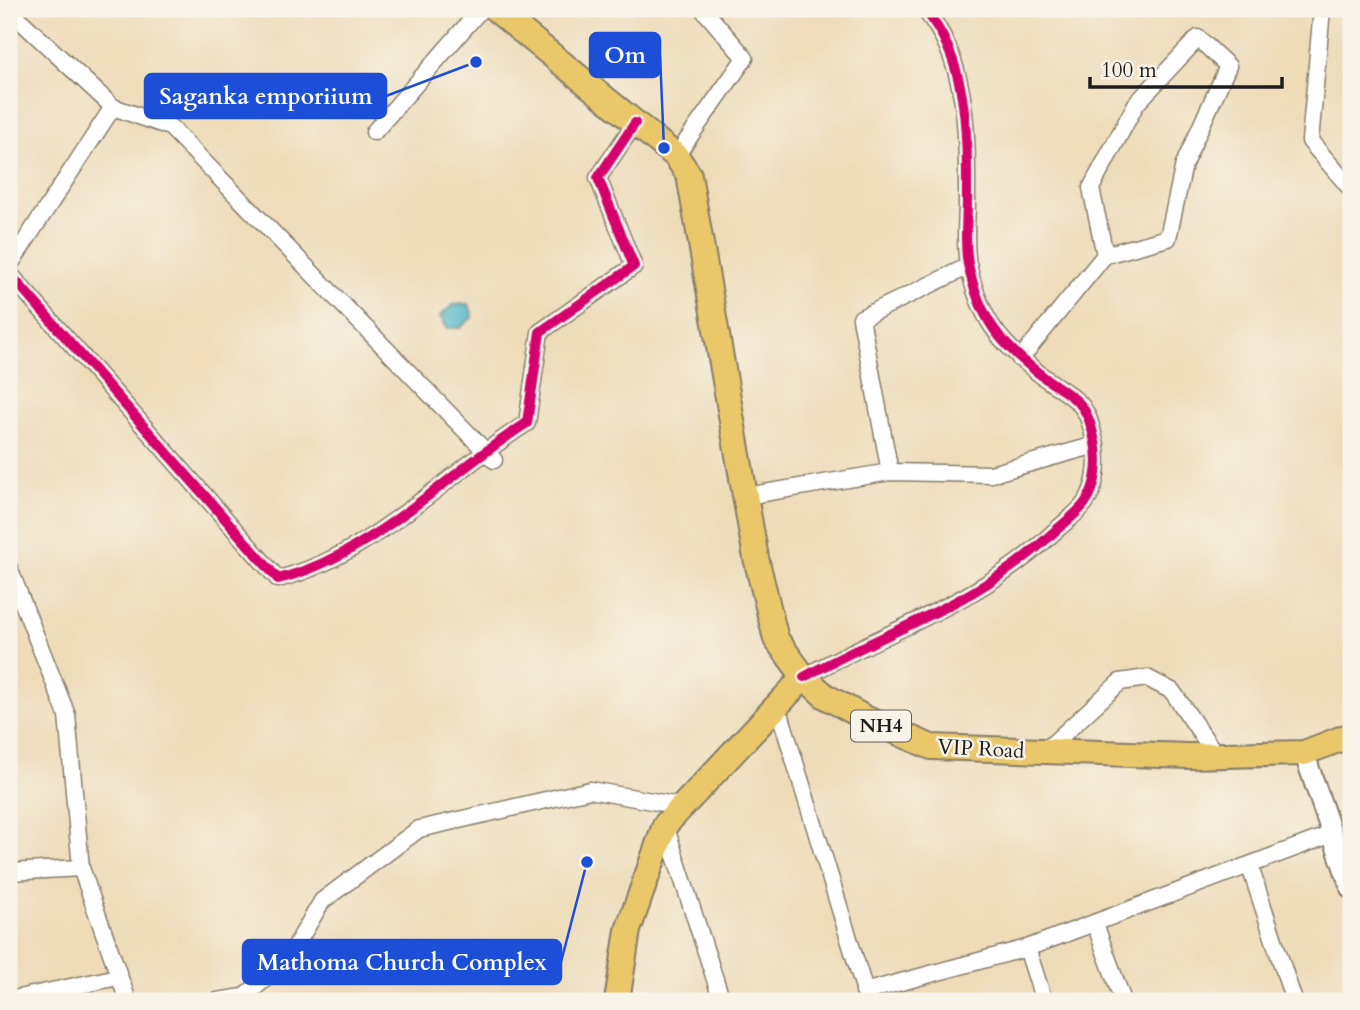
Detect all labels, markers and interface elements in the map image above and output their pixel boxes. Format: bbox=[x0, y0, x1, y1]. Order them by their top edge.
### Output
callout: Om bbox=[590, 33, 660, 77]
text: Om bbox=[604, 40, 647, 71]
scale bar bbox=[1090, 46, 1283, 90]
text: 100 m bbox=[1101, 56, 1157, 85]
callout: Saganka emporiium bbox=[145, 74, 386, 118]
text: Saganka emporiium bbox=[160, 81, 373, 112]
road number: NH4 bbox=[851, 710, 911, 741]
street label: VIP Road bbox=[937, 732, 1025, 766]
callout: Mathoma Church Complex bbox=[243, 940, 561, 984]
text: Mathoma Church Complex bbox=[257, 947, 548, 978]

